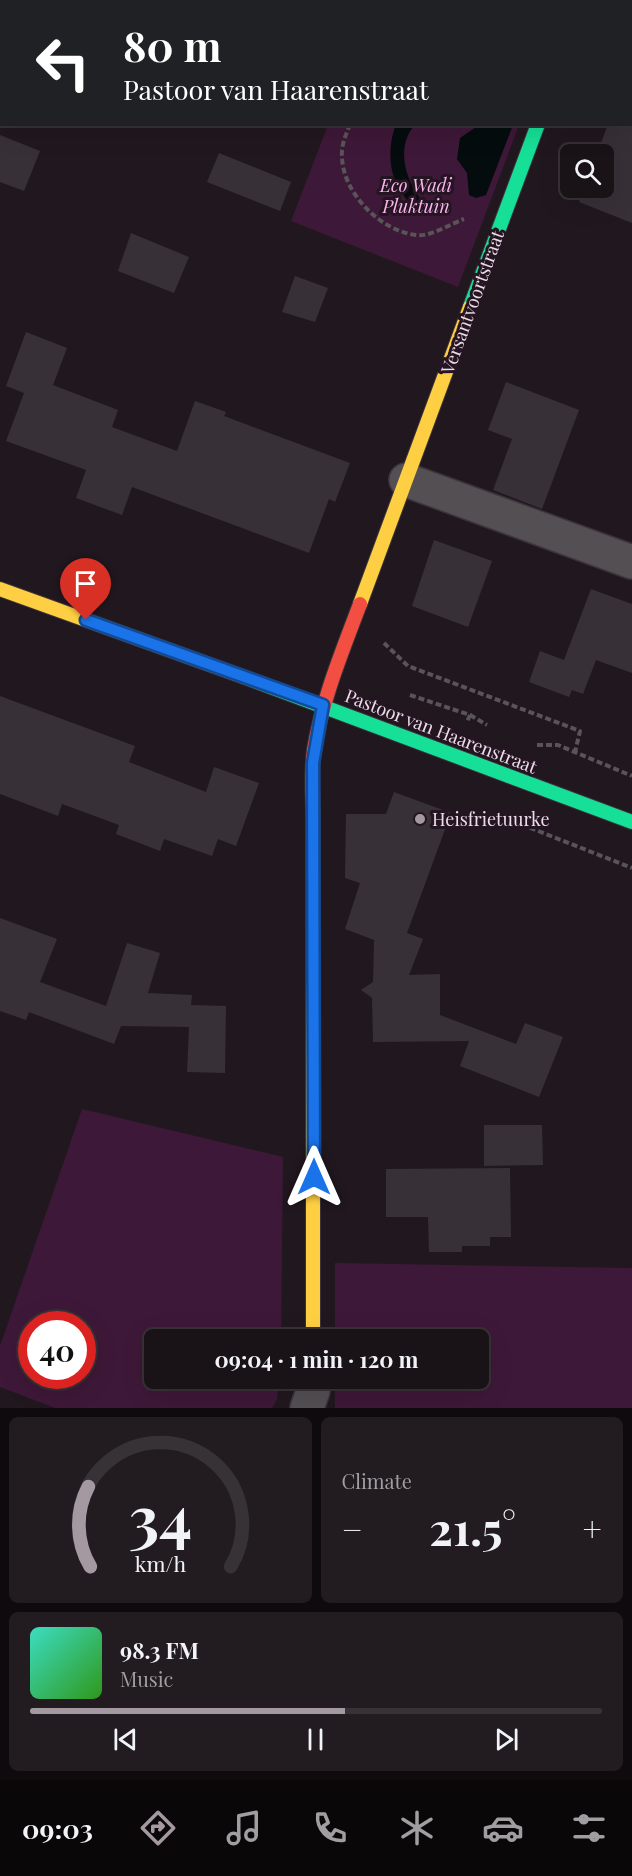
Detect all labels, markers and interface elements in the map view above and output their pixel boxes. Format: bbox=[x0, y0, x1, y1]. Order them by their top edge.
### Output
text: 80 m bbox=[123, 17, 221, 73]
icon: left bbox=[24, 24, 102, 102]
text: Pastoor van Haarenstraat bbox=[123, 71, 429, 107]
map controls bbox=[560, 144, 614, 198]
button: search bbox=[560, 144, 614, 198]
park label: Eco Wadi Pluktuin bbox=[379, 173, 453, 218]
street label: Versantvoortstraat bbox=[435, 226, 509, 378]
pin bbox=[60, 558, 111, 620]
icon: arrive bbox=[69, 567, 102, 600]
street label: Pastoor van Haarenstraat bbox=[342, 683, 541, 779]
place label: Heisfrietuurke bbox=[432, 807, 550, 831]
marker: Heisfrietuurke bbox=[413, 812, 427, 826]
position arrow bbox=[282, 1145, 346, 1209]
speed limit sign: 40 bbox=[18, 1311, 96, 1389]
text: 09:04 · 1 min · 120 m bbox=[215, 1344, 418, 1374]
text: Climate bbox=[342, 1467, 412, 1494]
text: 34 bbox=[129, 1473, 192, 1557]
text: 21.5° bbox=[429, 1497, 516, 1557]
text: − bbox=[342, 1506, 363, 1550]
text: + bbox=[583, 1506, 602, 1550]
text: km/h bbox=[135, 1549, 186, 1577]
text: 98.3 FM bbox=[120, 1635, 199, 1665]
text: Music bbox=[120, 1665, 173, 1692]
icon: previous bbox=[109, 1723, 142, 1756]
icon: pause bbox=[299, 1723, 332, 1756]
icon: next bbox=[490, 1723, 523, 1756]
icon: directions bbox=[137, 1807, 179, 1849]
icon: music bbox=[223, 1807, 265, 1849]
icon: phone bbox=[309, 1807, 351, 1849]
icon: climate bbox=[396, 1807, 438, 1849]
icon: car bbox=[482, 1807, 524, 1849]
icon: filters bbox=[568, 1807, 610, 1849]
text: 09:03 bbox=[22, 1810, 93, 1846]

